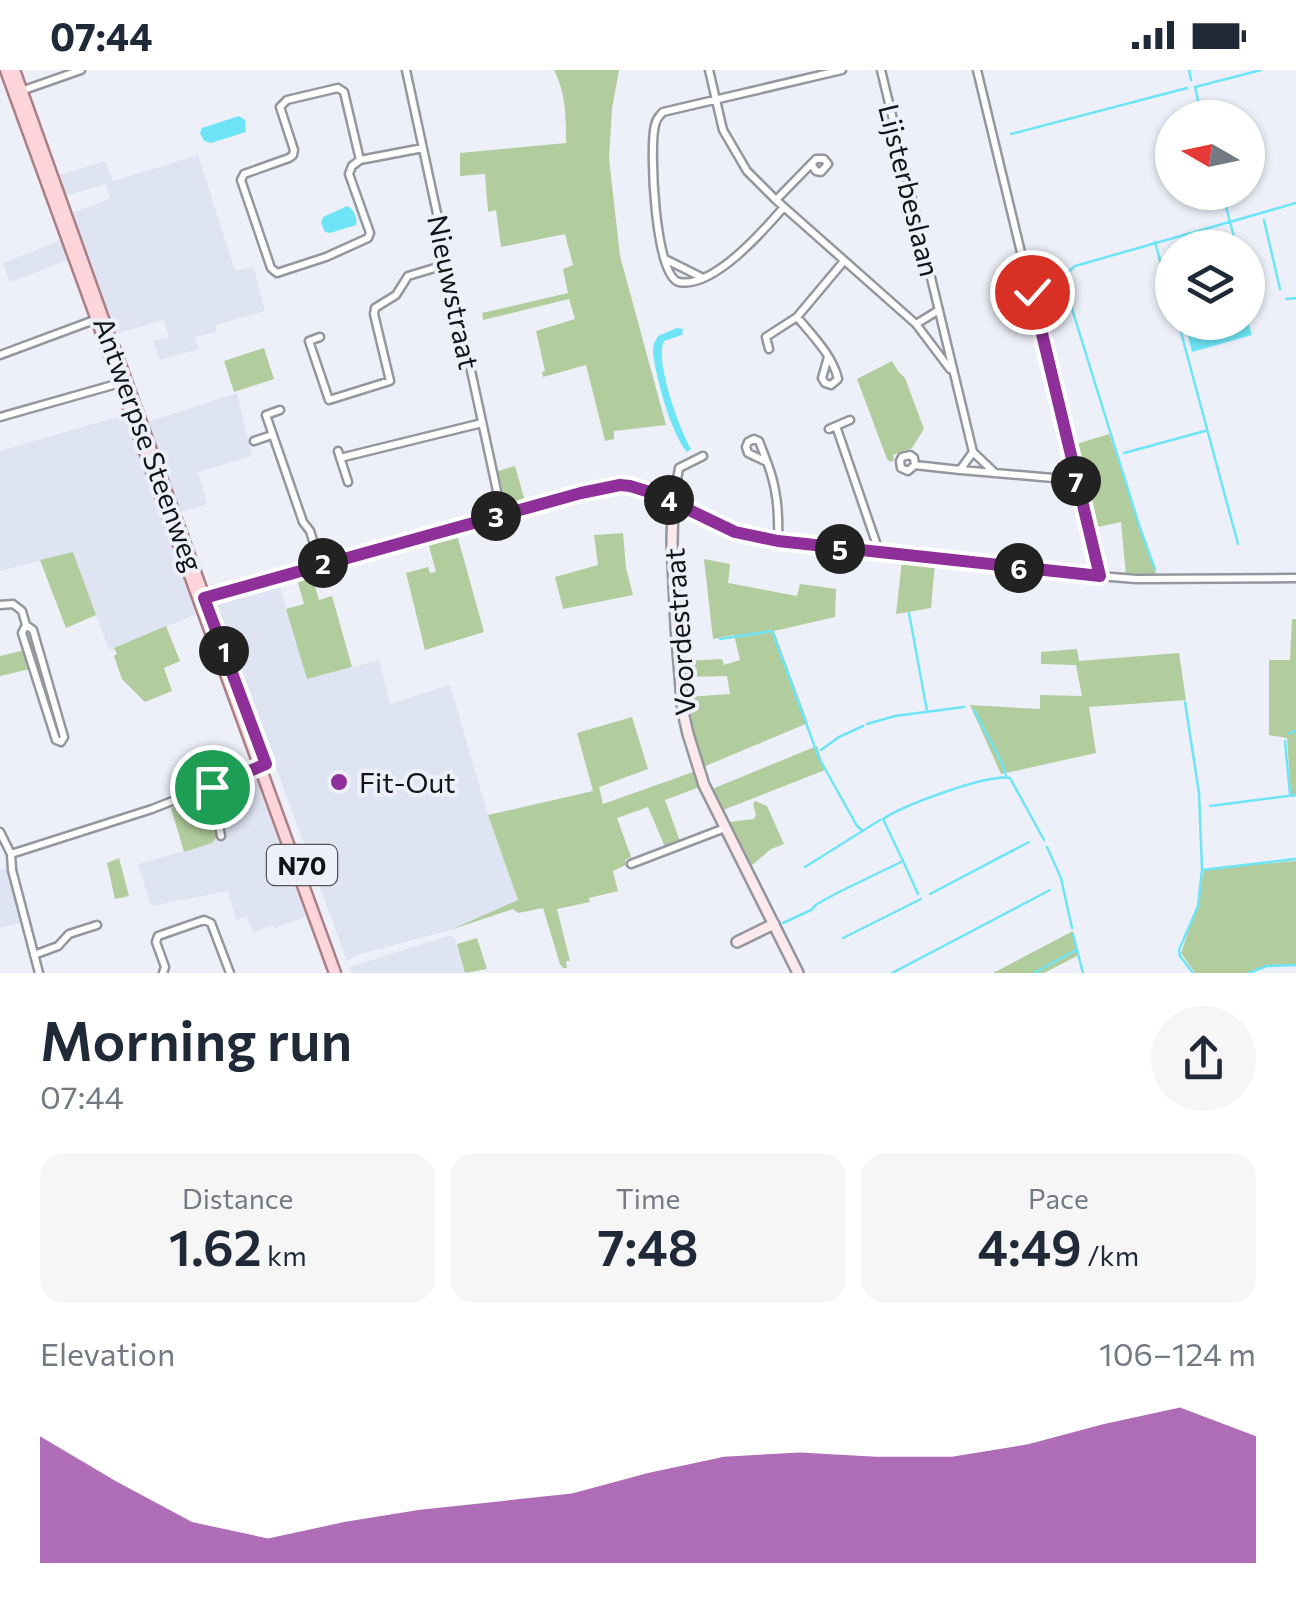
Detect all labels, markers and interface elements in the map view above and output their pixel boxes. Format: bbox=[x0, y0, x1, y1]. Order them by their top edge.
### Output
text: 07:44 bbox=[50, 12, 152, 59]
street label: Lijsterbeslaan bbox=[872, 100, 948, 280]
north arrow bbox=[1155, 100, 1265, 210]
map controls bbox=[1155, 100, 1265, 340]
street label: Nieuwstraat bbox=[421, 212, 487, 372]
button: layers bbox=[1155, 230, 1265, 340]
pin bbox=[990, 250, 1075, 335]
icon: check bbox=[1005, 265, 1060, 320]
street label: Antwerpse Steenweg bbox=[87, 312, 211, 576]
pin: 7 bbox=[1051, 456, 1101, 506]
text: 7 bbox=[1068, 464, 1084, 498]
pin: 4 bbox=[644, 475, 694, 525]
text: 4 bbox=[660, 483, 678, 517]
pin: 3 bbox=[471, 491, 521, 541]
text: 3 bbox=[488, 499, 504, 533]
pin: 5 bbox=[815, 524, 865, 574]
text: 5 bbox=[832, 532, 848, 566]
pin: 2 bbox=[298, 538, 348, 588]
pin: 6 bbox=[994, 543, 1044, 593]
text: 2 bbox=[315, 546, 331, 580]
street label: Voordestraat bbox=[656, 547, 702, 717]
text: 6 bbox=[1010, 551, 1028, 585]
pin: 1 bbox=[199, 626, 249, 676]
text: 1 bbox=[218, 634, 230, 668]
pin bbox=[170, 745, 255, 830]
icon: arrive bbox=[185, 760, 240, 815]
place label: Fit-Out bbox=[359, 765, 456, 799]
marker: Fit-Out bbox=[328, 771, 350, 793]
road number: N70 bbox=[267, 845, 337, 885]
text: Morning run bbox=[40, 1005, 352, 1072]
button: share bbox=[1151, 1006, 1256, 1111]
text: 07:44 bbox=[40, 1076, 124, 1116]
text: Distance bbox=[182, 1181, 293, 1215]
text: Time bbox=[616, 1181, 680, 1215]
text: Pace bbox=[1028, 1181, 1089, 1215]
text: 1.62 bbox=[169, 1215, 262, 1276]
text: 7:48 bbox=[597, 1215, 699, 1276]
text: 4:49 bbox=[977, 1215, 1082, 1276]
text: km bbox=[262, 1238, 307, 1272]
text: /km bbox=[1082, 1238, 1139, 1272]
text: Elevation bbox=[40, 1333, 175, 1373]
text: 106–124 m bbox=[1099, 1333, 1256, 1373]

